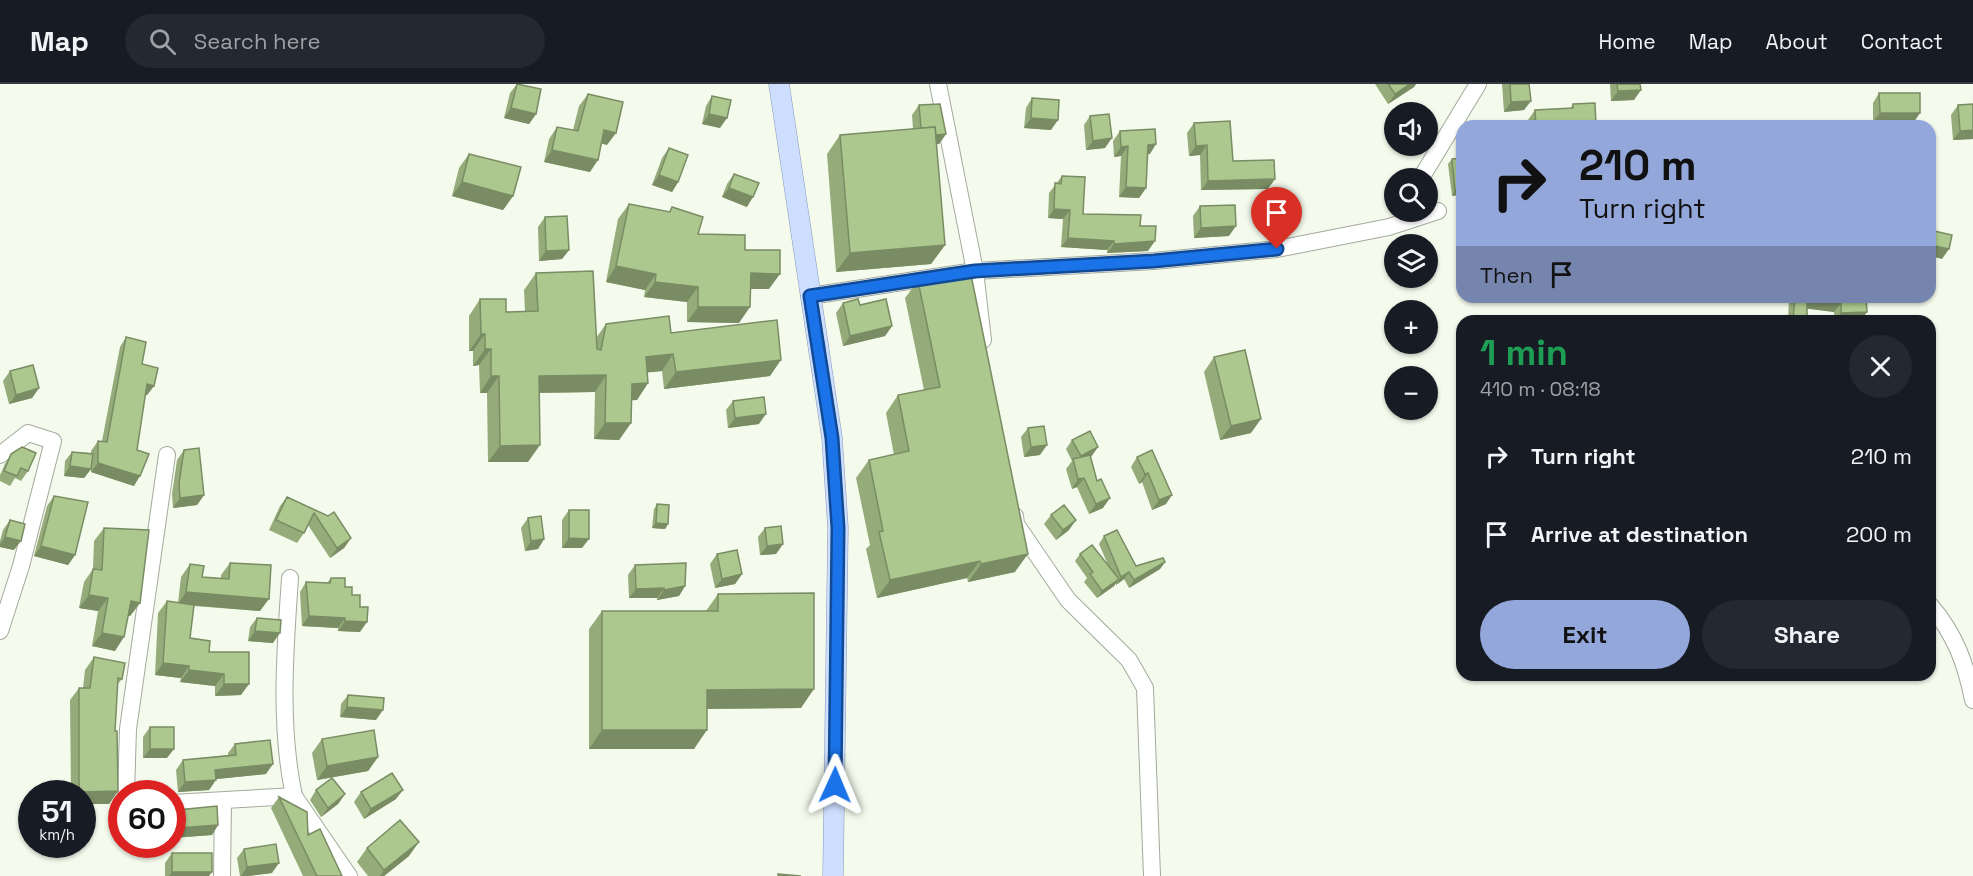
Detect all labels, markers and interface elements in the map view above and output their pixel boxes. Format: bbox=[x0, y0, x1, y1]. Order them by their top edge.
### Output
search box bbox=[125, 14, 545, 68]
text: Map bbox=[30, 23, 89, 59]
icon: search bbox=[146, 25, 179, 58]
text: Search here bbox=[194, 27, 321, 55]
text: Home bbox=[1598, 28, 1656, 55]
text: Map bbox=[1689, 28, 1733, 55]
text: About bbox=[1766, 28, 1828, 55]
text: Contact bbox=[1861, 28, 1943, 55]
map controls bbox=[1384, 102, 1438, 420]
button: sound bbox=[1384, 102, 1438, 156]
text: 210 m bbox=[1579, 139, 1697, 192]
icon: right bbox=[1480, 144, 1558, 222]
button: search bbox=[1384, 168, 1438, 222]
pin bbox=[1251, 187, 1302, 249]
text: Turn right bbox=[1579, 191, 1706, 226]
icon: arrive bbox=[1260, 196, 1293, 229]
button: layers bbox=[1384, 234, 1438, 288]
icon: arrive bbox=[1545, 258, 1578, 291]
text: Then bbox=[1480, 261, 1533, 289]
button: + bbox=[1384, 300, 1438, 354]
text: 1 min bbox=[1480, 330, 1568, 376]
button: close bbox=[1849, 335, 1912, 398]
button: − bbox=[1384, 366, 1438, 420]
text: 410 m · 08:18 bbox=[1480, 376, 1601, 402]
icon: right bbox=[1480, 440, 1513, 473]
text: Turn right bbox=[1531, 442, 1636, 470]
text: 210 m bbox=[1851, 442, 1912, 470]
icon: arrive bbox=[1480, 518, 1513, 551]
text: Arrive at destination bbox=[1531, 520, 1748, 548]
text: 200 m bbox=[1846, 520, 1912, 548]
button: Exit bbox=[1480, 600, 1690, 669]
button: Share bbox=[1702, 600, 1912, 669]
position arrow bbox=[803, 753, 867, 817]
speed limit sign: 60 bbox=[108, 780, 186, 858]
text: 51 bbox=[41, 792, 73, 831]
text: km/h bbox=[39, 825, 75, 844]

